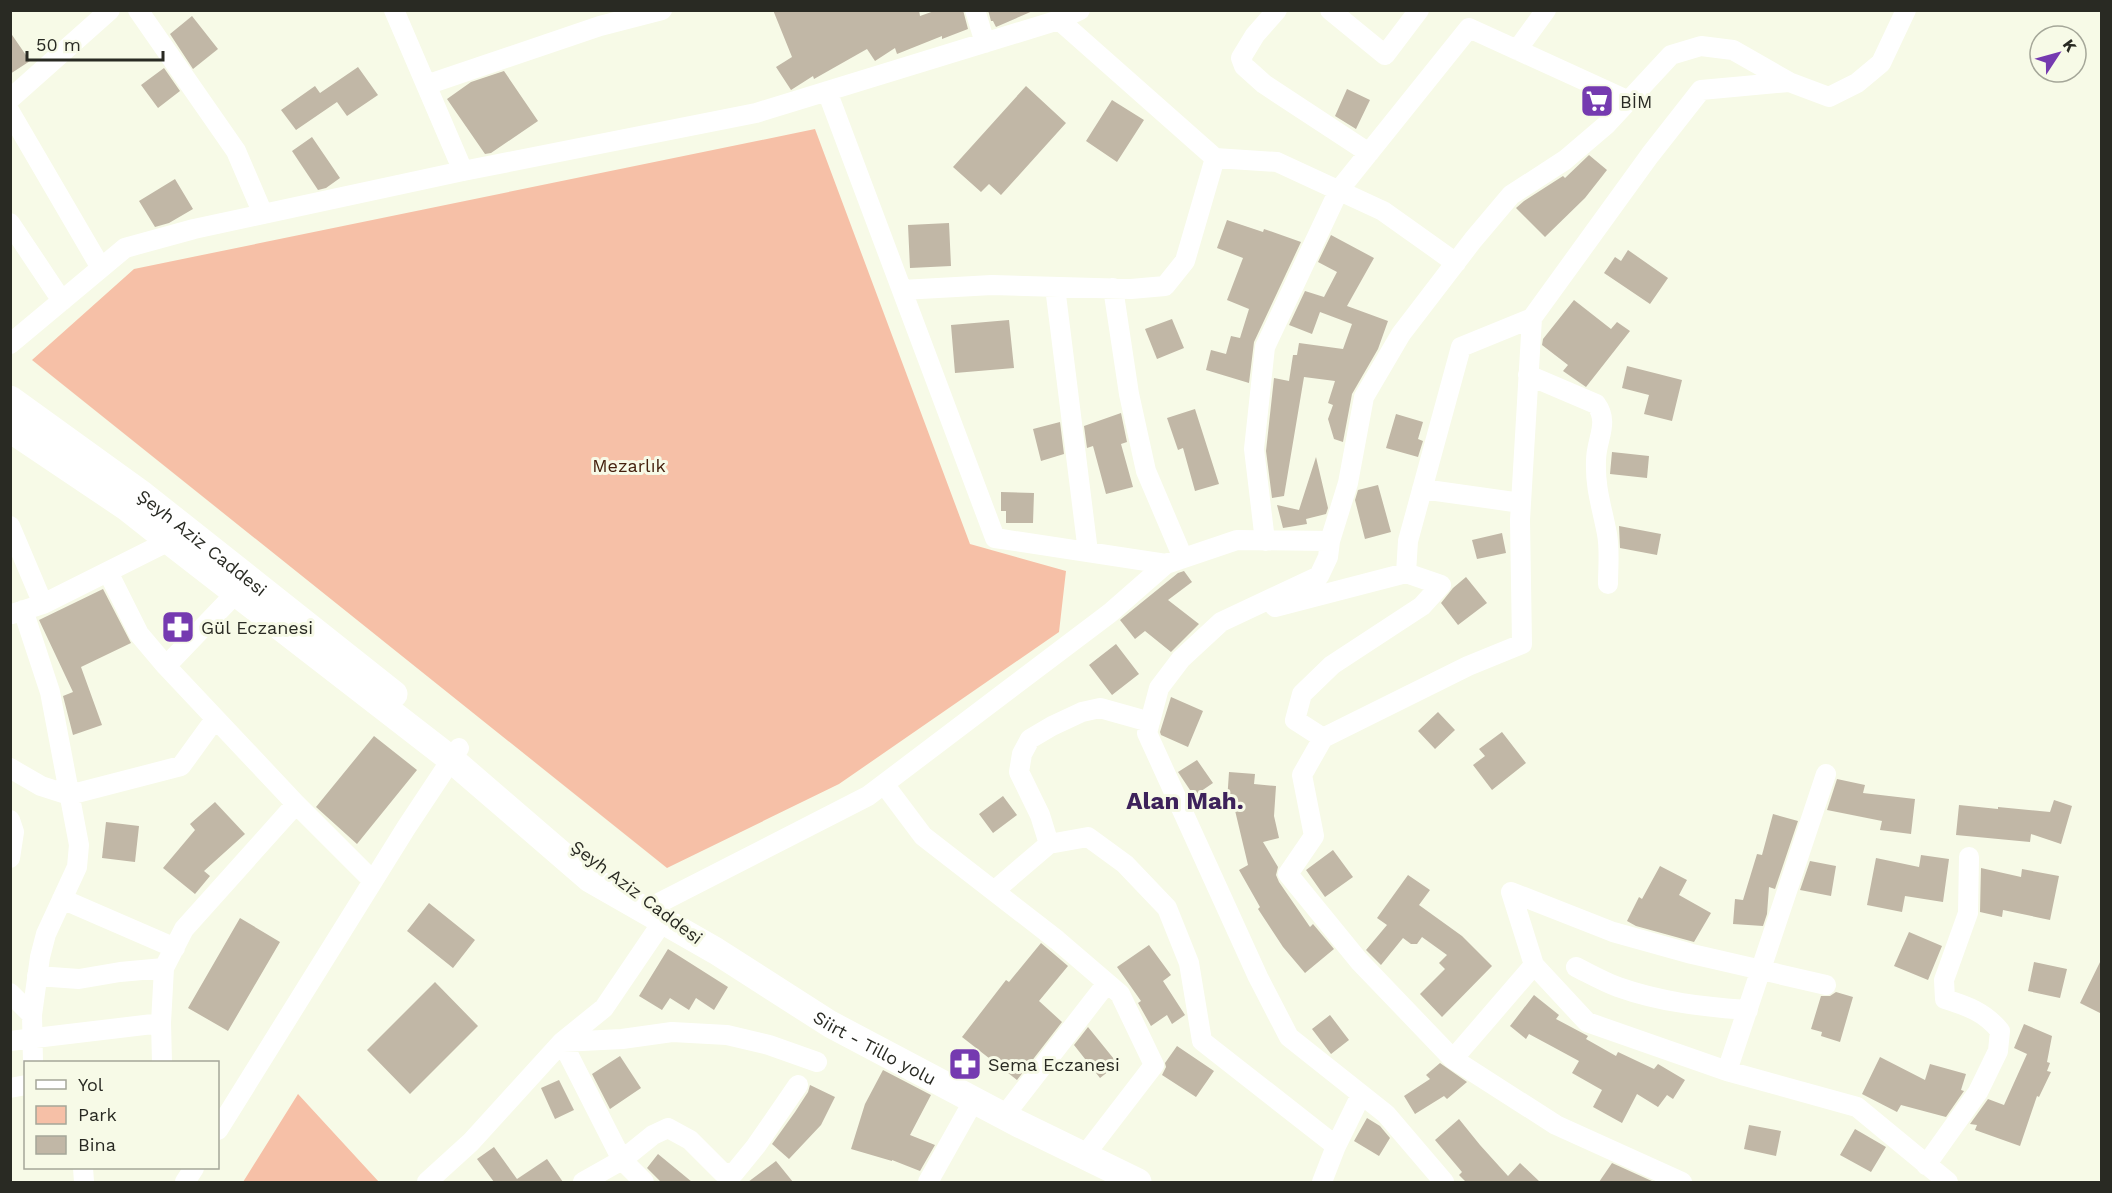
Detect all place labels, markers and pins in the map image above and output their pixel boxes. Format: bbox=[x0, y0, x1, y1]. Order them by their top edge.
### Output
supermarket icon: BİM bbox=[1579, 83, 1615, 119]
place label: BİM bbox=[1620, 91, 1652, 112]
pharmacy icon: Gül Eczanesi bbox=[160, 609, 196, 645]
place label: Gül Eczanesi bbox=[201, 617, 313, 638]
pharmacy icon: Sema Eczanesi bbox=[947, 1046, 983, 1082]
place label: Sema Eczanesi bbox=[988, 1054, 1120, 1075]

